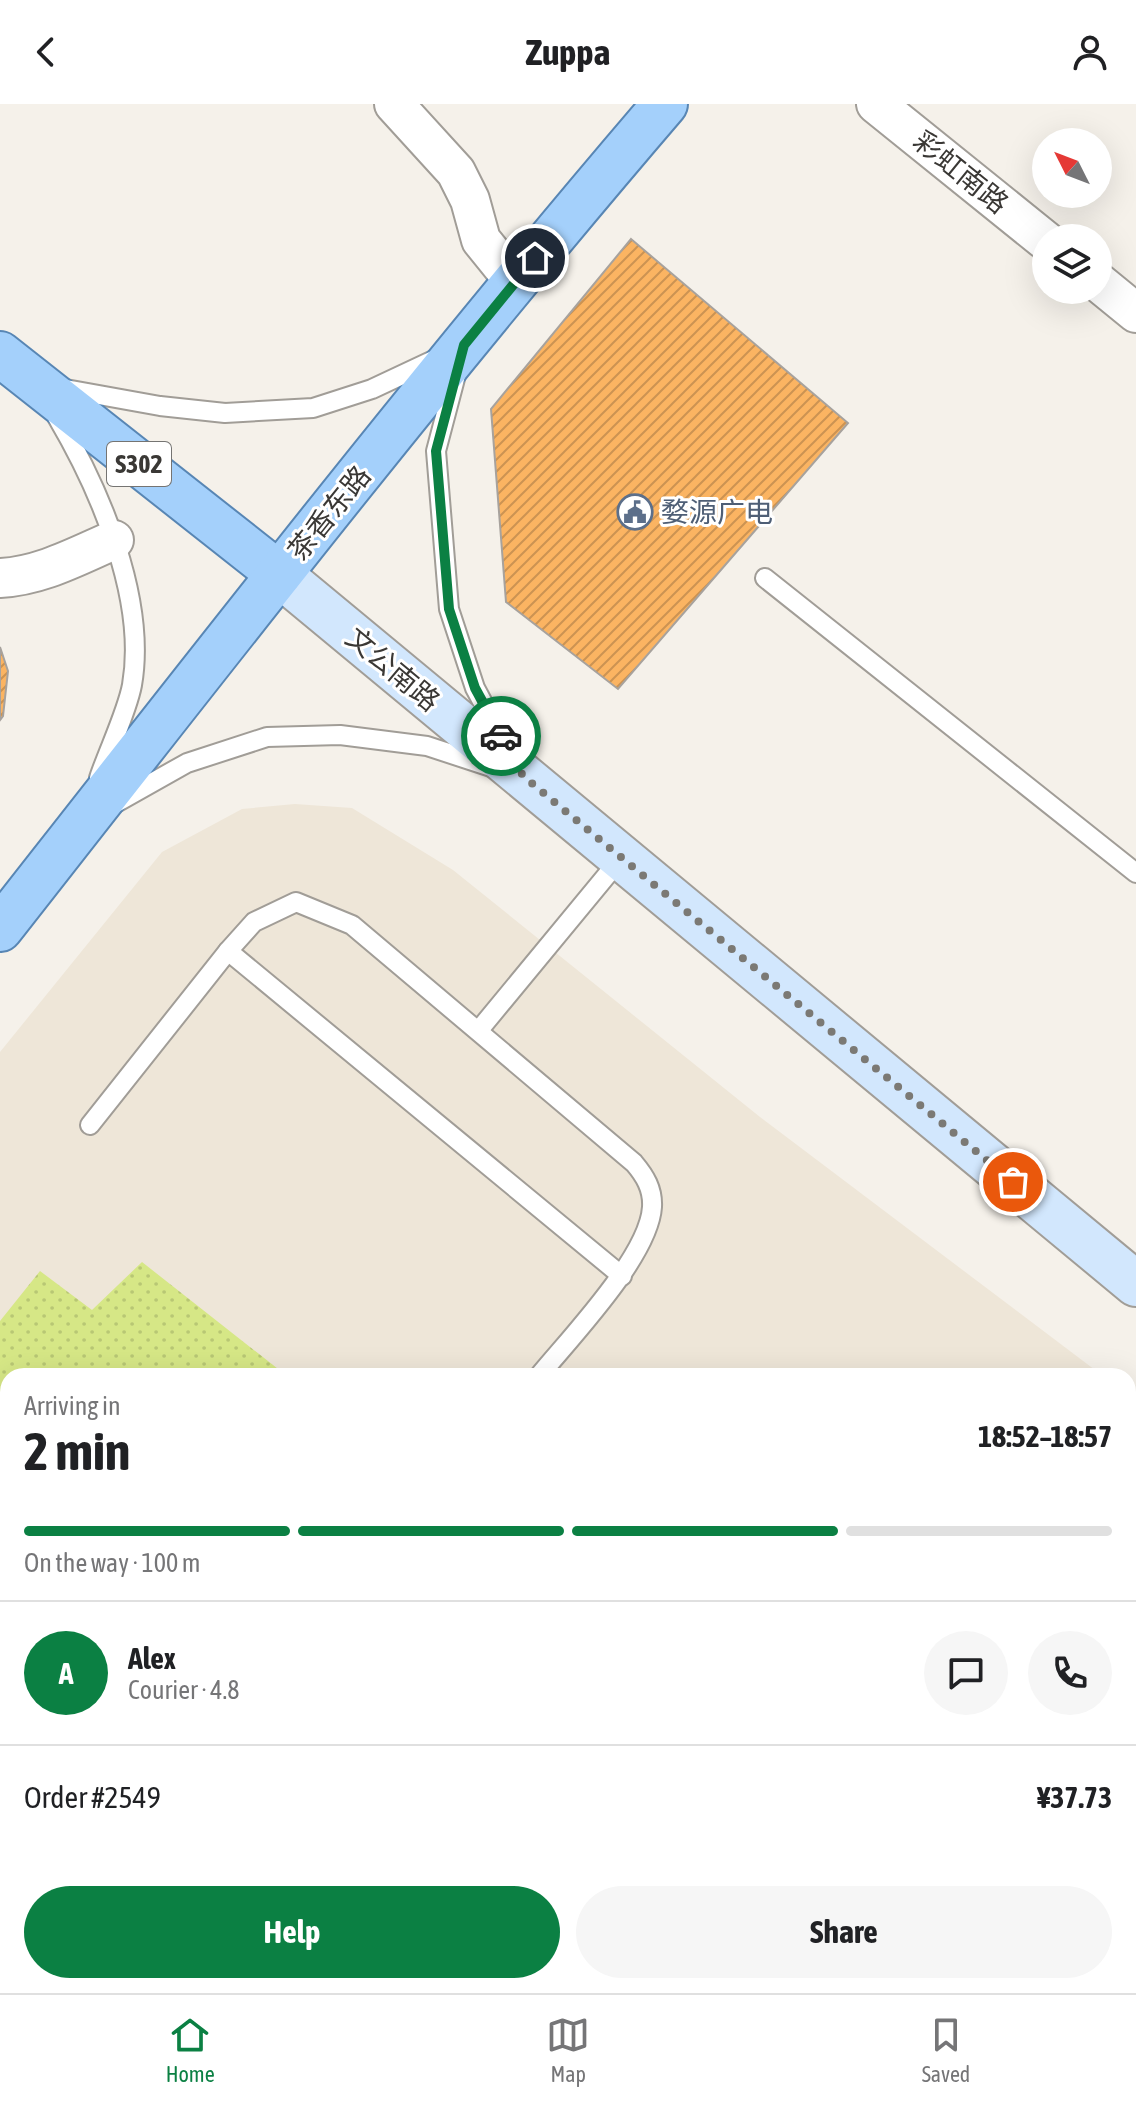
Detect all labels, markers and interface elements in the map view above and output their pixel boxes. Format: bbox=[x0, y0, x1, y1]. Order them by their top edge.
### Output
icon: back bbox=[24, 30, 68, 74]
icon: person bbox=[1068, 30, 1112, 74]
text: Zuppa bbox=[526, 31, 610, 73]
street label: 彩虹南路 bbox=[907, 124, 1015, 220]
north arrow bbox=[1032, 128, 1112, 208]
map controls bbox=[1032, 128, 1112, 304]
pin bbox=[501, 224, 569, 292]
button: layers bbox=[1032, 224, 1112, 304]
icon: home bbox=[513, 236, 557, 280]
road number: S302 bbox=[107, 442, 171, 486]
street label: 茶香东路 bbox=[281, 459, 377, 567]
public building icon: 婺源广电 bbox=[616, 493, 654, 531]
place label: 婺源广电 bbox=[661, 496, 773, 528]
street label: 文公南路 bbox=[340, 621, 446, 717]
courier bbox=[461, 696, 541, 776]
icon: car bbox=[479, 714, 523, 758]
pin bbox=[979, 1148, 1047, 1216]
icon: bag bbox=[991, 1160, 1035, 1204]
text: Arriving in bbox=[24, 1391, 121, 1421]
text: 18:52–18:57 bbox=[978, 1419, 1112, 1453]
text: 2 min bbox=[24, 1421, 130, 1481]
text: On the way · 100 m bbox=[24, 1548, 201, 1578]
button: chat bbox=[924, 1631, 1008, 1715]
button: phone bbox=[1028, 1631, 1112, 1715]
text: Alex bbox=[128, 1641, 176, 1675]
text: A bbox=[59, 1656, 73, 1690]
text: Courier · 4.8 bbox=[128, 1675, 239, 1705]
text: Order #2549 bbox=[24, 1780, 161, 1814]
text: ¥37.73 bbox=[1037, 1780, 1112, 1814]
button: Help bbox=[24, 1886, 560, 1978]
button: Share bbox=[576, 1886, 1112, 1978]
tab: Home bbox=[166, 2013, 215, 2087]
tab: Map bbox=[546, 2013, 590, 2087]
tab: Saved bbox=[922, 2013, 970, 2087]

